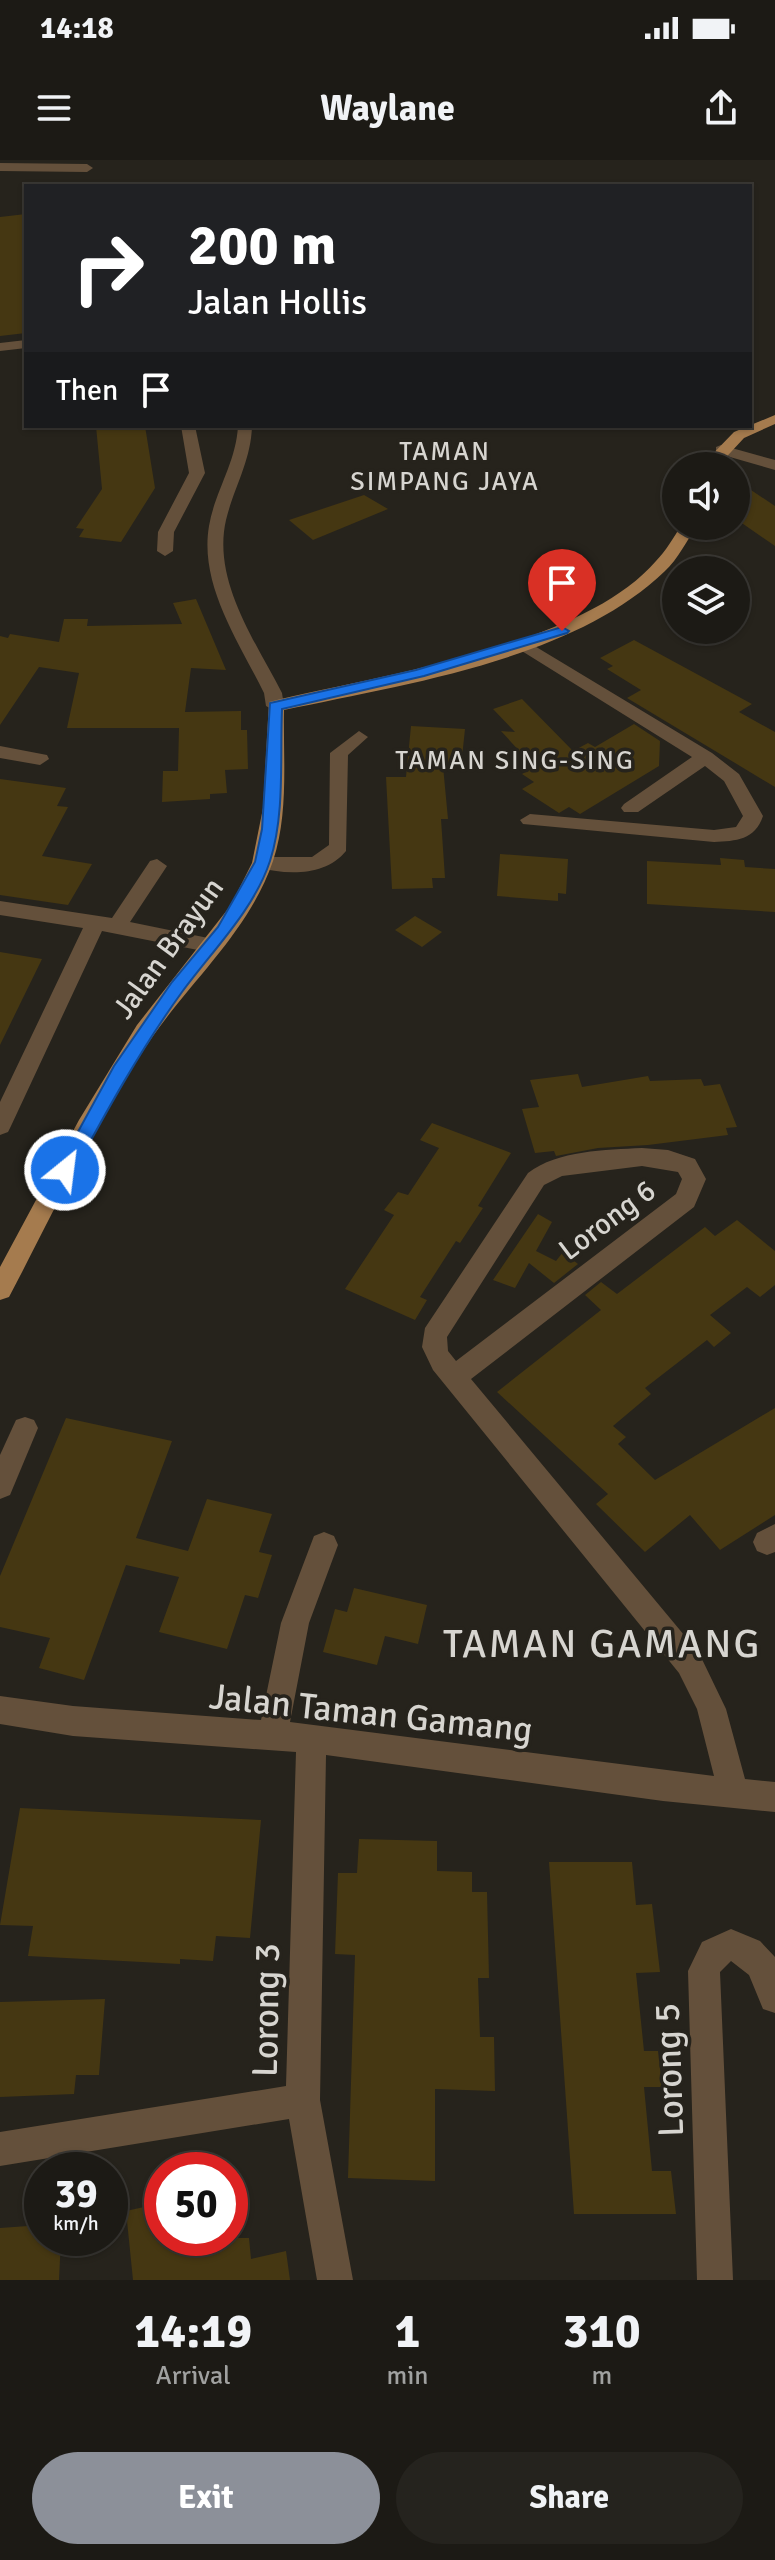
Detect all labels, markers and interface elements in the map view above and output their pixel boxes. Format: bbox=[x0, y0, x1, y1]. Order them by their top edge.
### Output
text: 14:18 bbox=[40, 10, 114, 47]
icon: menu bbox=[32, 86, 76, 130]
text: Waylane bbox=[320, 86, 455, 131]
icon: share bbox=[699, 86, 743, 130]
text: 200 m bbox=[188, 211, 336, 280]
icon: right bbox=[56, 216, 160, 320]
text: Jalan Hollis bbox=[188, 280, 367, 325]
icon: arrive bbox=[134, 368, 178, 412]
text: Then bbox=[56, 372, 118, 409]
district label: TAMAN SIMPANG JAYA bbox=[350, 436, 540, 498]
map controls bbox=[662, 452, 750, 644]
button: sound bbox=[662, 452, 750, 540]
pin bbox=[528, 549, 596, 631]
button: layers bbox=[662, 556, 750, 644]
icon: arrive bbox=[540, 561, 584, 605]
district label: TAMAN SING-SING bbox=[395, 745, 635, 777]
street label: Jalan Brayun bbox=[105, 871, 232, 1026]
position arrow bbox=[23, 1128, 107, 1212]
street label: Lorong 6 bbox=[552, 1172, 663, 1269]
district label: TAMAN GAMANG bbox=[443, 1619, 761, 1669]
street label: Jalan Taman Gamang bbox=[207, 1674, 535, 1753]
street label: Lorong 3 bbox=[243, 1943, 290, 2077]
street label: Lorong 5 bbox=[645, 2002, 694, 2138]
speed limit sign: 50 bbox=[144, 2152, 248, 2256]
text: 39 bbox=[54, 2169, 98, 2219]
text: km/h bbox=[53, 2211, 99, 2236]
text: 14:19 bbox=[134, 2302, 252, 2361]
text: 1 bbox=[395, 2302, 420, 2361]
text: 310 bbox=[563, 2302, 641, 2361]
text: Arrival bbox=[156, 2360, 231, 2392]
text: min bbox=[387, 2360, 429, 2392]
text: m bbox=[591, 2360, 612, 2392]
button: Exit bbox=[32, 2452, 380, 2544]
button: Share bbox=[396, 2452, 743, 2544]

